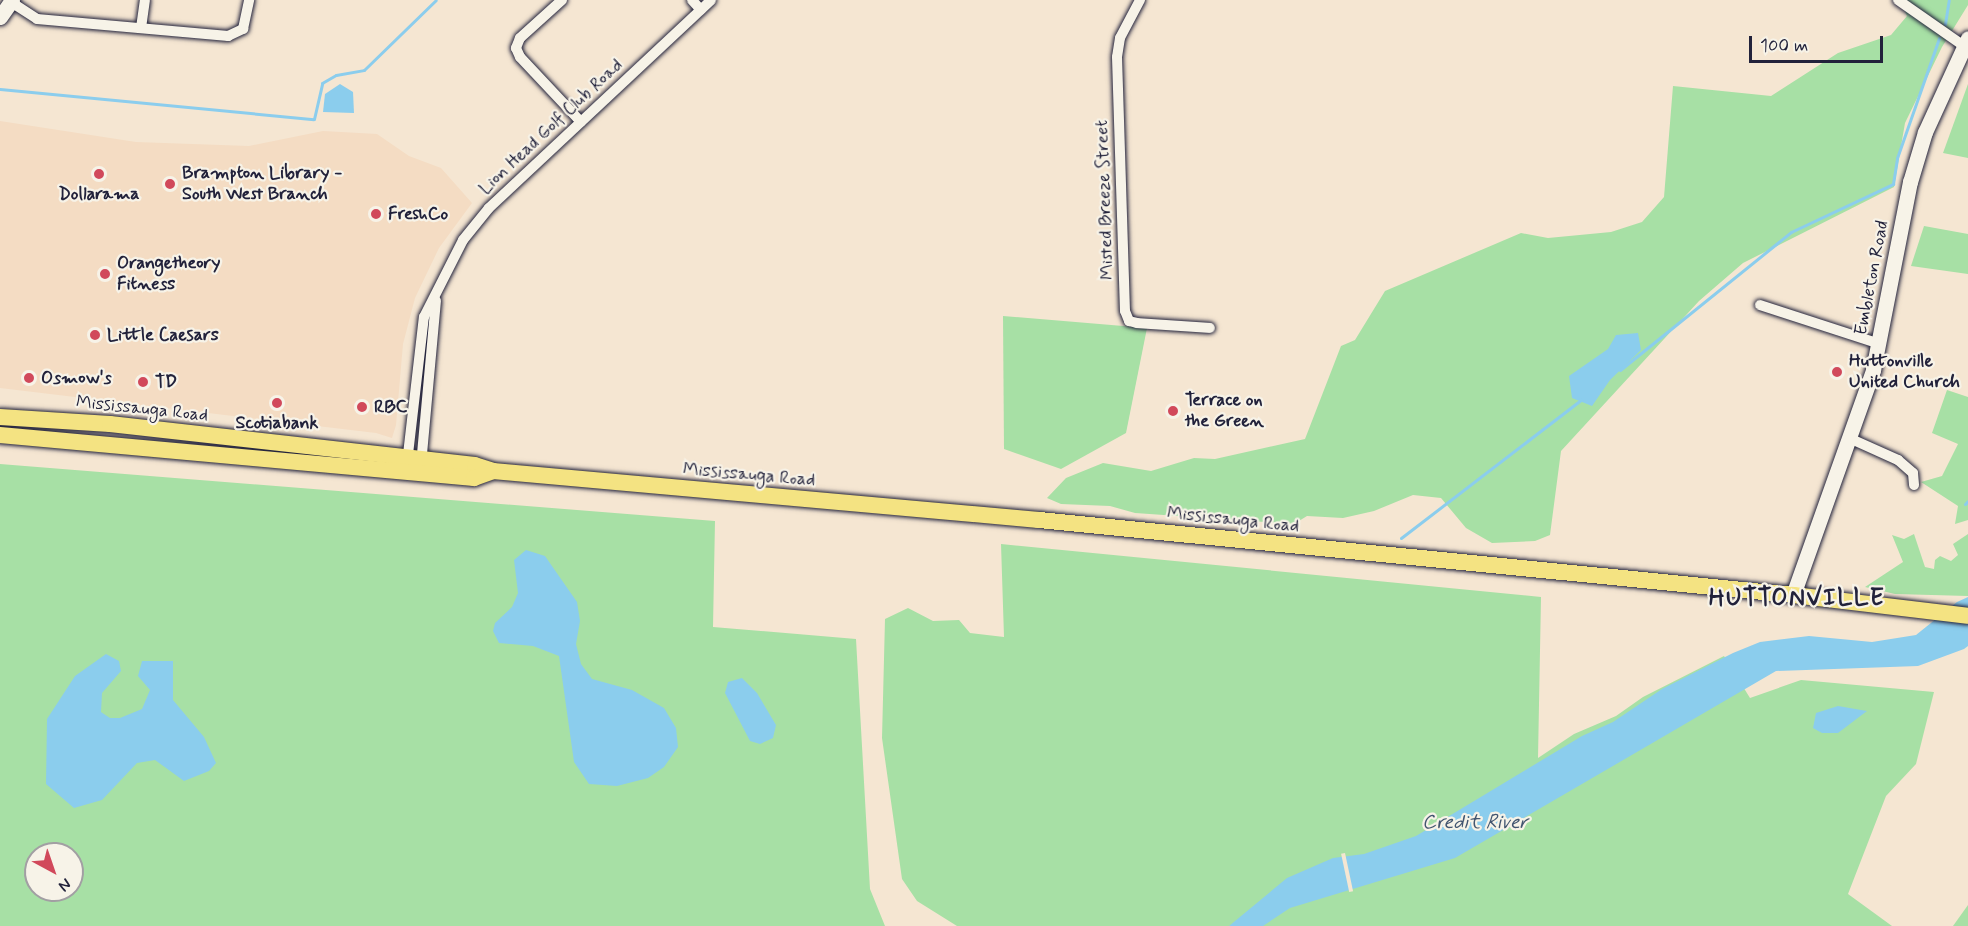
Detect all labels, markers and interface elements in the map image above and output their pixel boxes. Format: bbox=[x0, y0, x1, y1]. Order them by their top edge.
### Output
scale bar bbox=[1752, 24, 1886, 62]
text: 100 m bbox=[1760, 34, 1808, 58]
street label: Lion Head Golf Club Road bbox=[473, 53, 629, 201]
street label: Misted Breeze Street bbox=[1091, 118, 1119, 282]
place label: Brampton Library - South West Branch bbox=[182, 163, 341, 206]
marker: Dollarama bbox=[92, 167, 106, 181]
marker: Brampton Library - South West Branch bbox=[163, 177, 177, 191]
place label: Dollarama bbox=[58, 183, 140, 205]
place label: FreshCo bbox=[388, 203, 448, 225]
marker: FreshCo bbox=[369, 207, 383, 221]
street label: Embleton Road bbox=[1850, 219, 1894, 337]
place label: Orangetheory Fitness bbox=[117, 253, 220, 296]
marker: Orangetheory Fitness bbox=[98, 267, 112, 281]
place label: Little Caesars bbox=[107, 324, 224, 346]
marker: Little Caesars bbox=[88, 328, 102, 342]
place label: Huttonville United Church bbox=[1849, 351, 1960, 394]
marker: Huttonville United Church bbox=[1830, 365, 1844, 379]
place label: Osmow's bbox=[41, 367, 112, 389]
marker: Osmow's bbox=[22, 371, 36, 385]
place label: TD bbox=[155, 371, 177, 393]
marker: TD bbox=[136, 375, 150, 389]
place label: Terrace on the Green bbox=[1185, 390, 1263, 432]
street label: Mississauga Road bbox=[75, 391, 209, 427]
marker: Scotiabank bbox=[270, 396, 284, 410]
place label: RBC bbox=[374, 396, 407, 418]
marker: RBC bbox=[355, 400, 369, 414]
marker: Terrace on the Green bbox=[1166, 404, 1180, 418]
place label: Scotiabank bbox=[236, 412, 318, 434]
street label: Mississauga Road bbox=[682, 458, 816, 492]
street label: Mississauga Road bbox=[1166, 502, 1300, 538]
district label: HUTTONVILLE bbox=[1709, 585, 1885, 613]
water label: Credit River bbox=[1421, 810, 1529, 834]
north arrow bbox=[24, 842, 84, 902]
text: N bbox=[54, 873, 75, 896]

